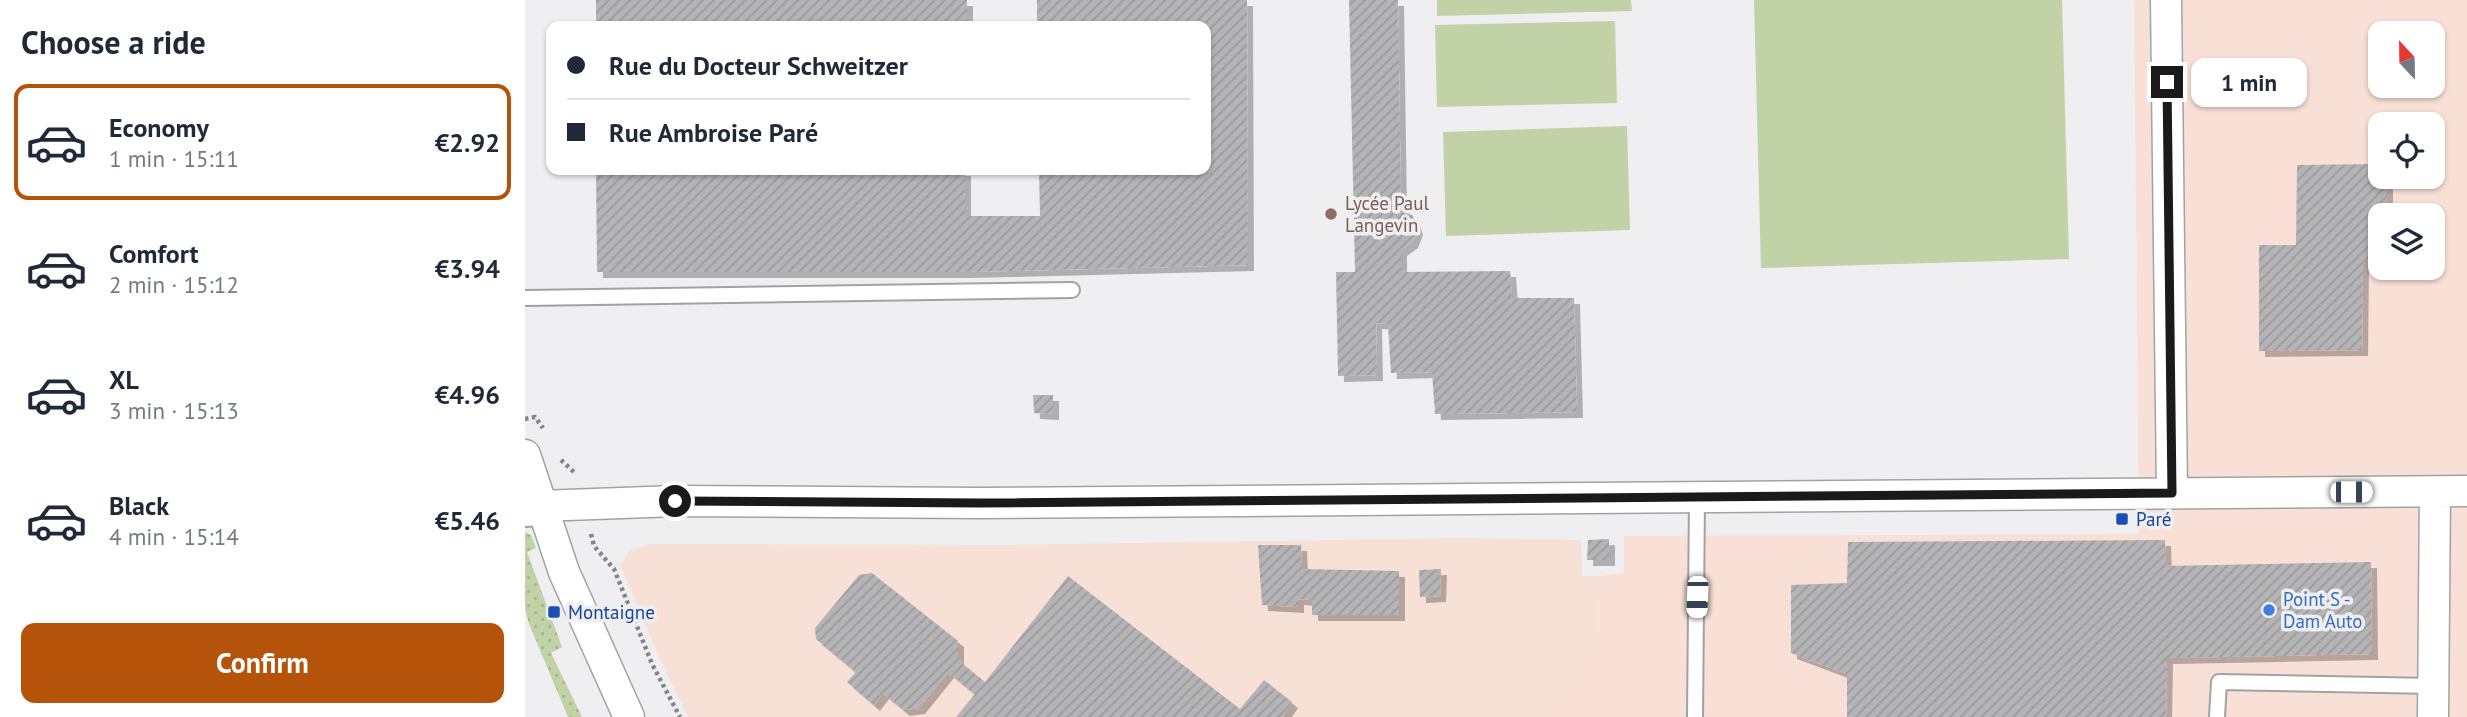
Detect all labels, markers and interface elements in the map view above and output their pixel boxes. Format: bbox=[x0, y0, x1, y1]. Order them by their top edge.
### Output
text: Choose a ride bbox=[21, 21, 206, 63]
north arrow bbox=[2368, 21, 2445, 98]
map controls bbox=[2368, 21, 2445, 280]
text: Rue du Docteur Schweitzer bbox=[609, 49, 908, 82]
callout: 1 min bbox=[2191, 57, 2307, 106]
route end bbox=[2151, 66, 2183, 98]
text: 1 min bbox=[2221, 68, 2277, 97]
icon: car bbox=[25, 111, 88, 174]
text: Economy bbox=[109, 111, 209, 144]
button: locate bbox=[2368, 112, 2445, 189]
text: Rue Ambroise Paré bbox=[609, 116, 818, 149]
text: €2.92 bbox=[435, 126, 500, 159]
text: 1 min · 15:11 bbox=[109, 144, 239, 173]
place label: Lycée Paul Langevin bbox=[1345, 191, 1430, 237]
button: layers bbox=[2368, 203, 2445, 280]
marker: Lycée Paul Langevin bbox=[1323, 206, 1339, 222]
icon: car bbox=[25, 237, 88, 300]
text: Comfort bbox=[109, 237, 199, 270]
text: €3.94 bbox=[435, 252, 500, 285]
text: 2 min · 15:12 bbox=[109, 270, 239, 299]
icon: car bbox=[25, 363, 88, 426]
text: XL bbox=[109, 363, 139, 396]
text: €4.96 bbox=[435, 378, 500, 411]
text: 3 min · 15:13 bbox=[109, 396, 239, 425]
car bbox=[2331, 482, 2373, 503]
route start bbox=[659, 485, 691, 517]
icon: car bbox=[25, 489, 88, 552]
text: Black bbox=[109, 489, 169, 522]
text: €5.46 bbox=[435, 504, 500, 537]
place label: Paré bbox=[2136, 507, 2172, 531]
marker: Paré bbox=[2114, 511, 2130, 527]
text: 4 min · 15:14 bbox=[109, 522, 239, 551]
car bbox=[1686, 576, 1709, 618]
place label: Point S - Dam Auto bbox=[2283, 587, 2363, 633]
place label: Montaigne bbox=[568, 600, 655, 624]
marker: Point S - Dam Auto bbox=[2261, 602, 2277, 618]
marker: Montaigne bbox=[546, 604, 562, 620]
button: Confirm bbox=[21, 623, 504, 703]

